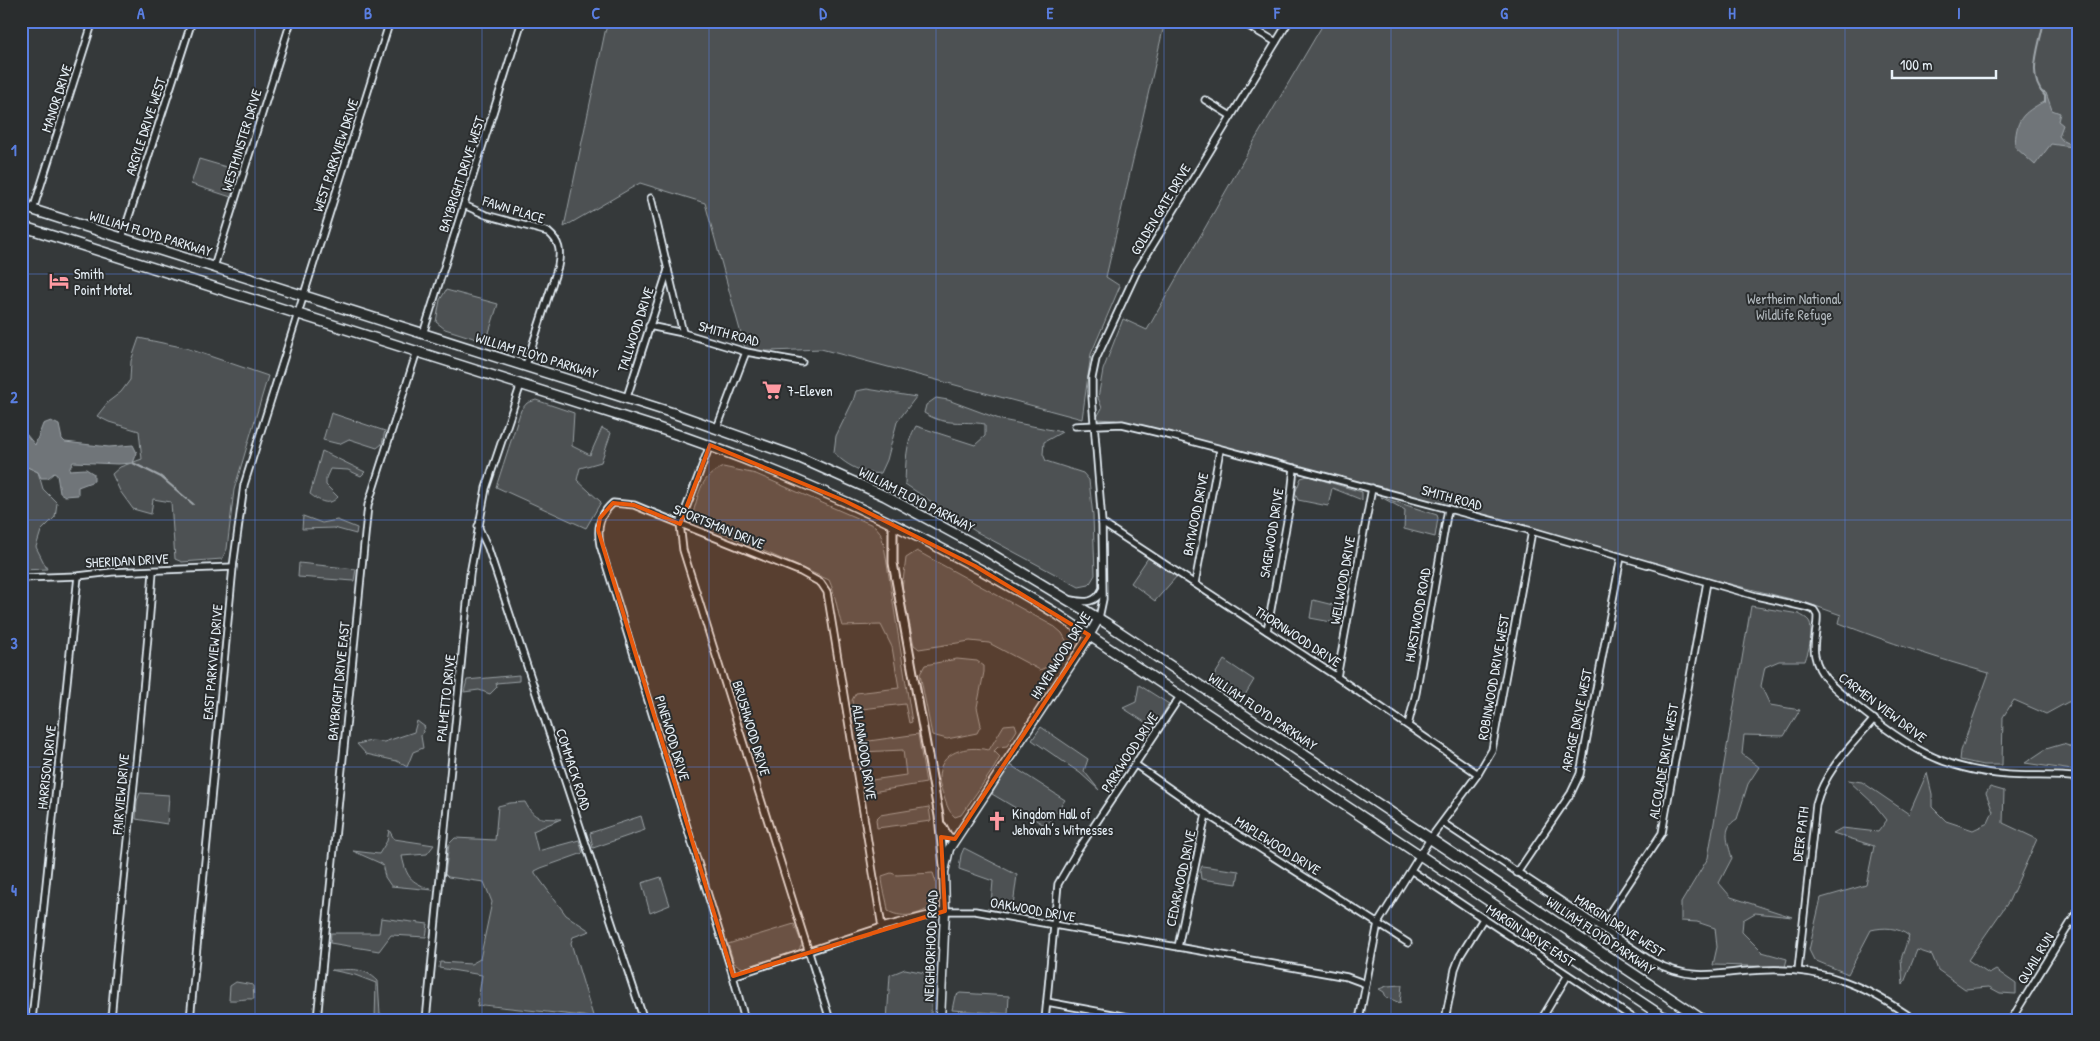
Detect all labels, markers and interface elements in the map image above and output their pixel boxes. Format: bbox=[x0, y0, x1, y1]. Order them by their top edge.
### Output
text: A bbox=[137, 2, 145, 24]
text: B bbox=[364, 2, 372, 24]
text: C bbox=[592, 2, 601, 24]
text: D bbox=[819, 2, 827, 24]
text: E bbox=[1046, 2, 1054, 24]
text: F bbox=[1273, 2, 1281, 24]
text: G bbox=[1500, 2, 1508, 24]
text: H bbox=[1728, 2, 1736, 24]
text: I bbox=[1957, 2, 1961, 24]
scale bar bbox=[1892, 48, 1996, 80]
text: 100 m bbox=[1900, 54, 1933, 75]
street label: MANOR DRIVE bbox=[36, 62, 76, 134]
street label: ARGYLE DRIVE WEST bbox=[120, 74, 170, 177]
street label: WESTMINSTER DRIVE bbox=[216, 87, 266, 193]
street label: WEST PARKVIEW DRIVE bbox=[308, 96, 362, 214]
street label: BAYBRIGHT DRIVE WEST bbox=[433, 113, 489, 235]
text: 1 bbox=[11, 139, 17, 161]
street label: GOLDEN GATE DRIVE bbox=[1125, 160, 1195, 258]
street label: FAWN PLACE bbox=[480, 190, 547, 227]
street label: WILLIAM FLOYD PARKWAY bbox=[87, 205, 215, 261]
place label: Smith Point Motel bbox=[74, 264, 132, 299]
hotel icon: Smith Point Motel bbox=[48, 270, 70, 292]
street label: TALLWOOD DRIVE bbox=[612, 284, 658, 374]
park label: Wertheim National Wildlife Refuge bbox=[1747, 289, 1841, 325]
street label: SMITH ROAD bbox=[697, 316, 762, 350]
street label: WILLIAM FLOYD PARKWAY bbox=[473, 327, 601, 383]
supermarket icon: 7-Eleven bbox=[761, 379, 783, 401]
place label: 7-Eleven bbox=[787, 381, 833, 400]
text: 2 bbox=[10, 386, 18, 408]
street label: WILLIAM FLOYD PARKWAY bbox=[856, 462, 979, 537]
street label: BAYWOOD DRIVE bbox=[1178, 471, 1212, 557]
street label: SMITH ROAD bbox=[1420, 480, 1485, 514]
street label: SAGEWOOD DRIVE bbox=[1255, 487, 1287, 579]
street label: SPORTSMAN DRIVE bbox=[671, 499, 767, 553]
street label: WELLWOOD DRIVE bbox=[1325, 534, 1359, 626]
street label: SHERIDAN DRIVE bbox=[85, 548, 169, 572]
street label: HURSTWOOD ROAD bbox=[1399, 566, 1435, 664]
street label: THORNWOOD DRIVE bbox=[1251, 601, 1345, 671]
street label: EAST PARKVIEW DRIVE bbox=[197, 603, 227, 721]
street label: HAVENWOOD DRIVE bbox=[1026, 608, 1094, 702]
street label: ROBINWOOD DRIVE WEST bbox=[1473, 612, 1513, 741]
street label: BAYBRIGHT DRIVE EAST bbox=[322, 620, 354, 741]
text: 3 bbox=[10, 632, 18, 654]
street label: PALMETTO DRIVE bbox=[431, 653, 459, 743]
street label: ARPAGE DRIVE WEST bbox=[1556, 667, 1596, 773]
street label: WILLIAM FLOYD PARKWAY bbox=[1205, 668, 1322, 755]
street label: CARMEN VIEW DRIVE bbox=[1835, 668, 1931, 746]
street label: BRUSHWOOD DRIVE bbox=[729, 678, 775, 778]
street label: PINEWOOD DRIVE bbox=[651, 693, 695, 783]
street label: ALCOLADE DRIVE WEST bbox=[1643, 701, 1683, 820]
street label: ALLANWOOD DRIVE bbox=[848, 703, 882, 801]
street label: PARKWOOD DRIVE bbox=[1096, 708, 1162, 796]
street label: HARRISON DRIVE bbox=[32, 724, 60, 810]
street label: COMMACK ROAD bbox=[552, 726, 596, 813]
street label: FAIRVIEW DRIVE bbox=[107, 753, 133, 836]
place label: Kingdom Hall of Jehovah’s Witnesses bbox=[1012, 804, 1113, 839]
street label: DEER PATH bbox=[1787, 805, 1813, 863]
church icon: Kingdom Hall of Jehovah’s Witnesses bbox=[986, 810, 1008, 832]
street label: MAPLEWOOD DRIVE bbox=[1232, 811, 1324, 879]
street label: CEDARWOOD DRIVE bbox=[1161, 828, 1199, 928]
text: 4 bbox=[11, 879, 17, 901]
street label: MARGIN DRIVE WEST bbox=[1571, 889, 1669, 961]
street label: NEIGHBORHOOD ROAD bbox=[919, 890, 941, 1002]
street label: OAKWOOD DRIVE bbox=[989, 892, 1077, 926]
street label: WILLIAM FLOYD PARKWAY bbox=[1543, 892, 1660, 979]
street label: MARGIN DRIVE EAST bbox=[1483, 899, 1579, 971]
street label: QUAIL RUN bbox=[2012, 929, 2058, 987]

